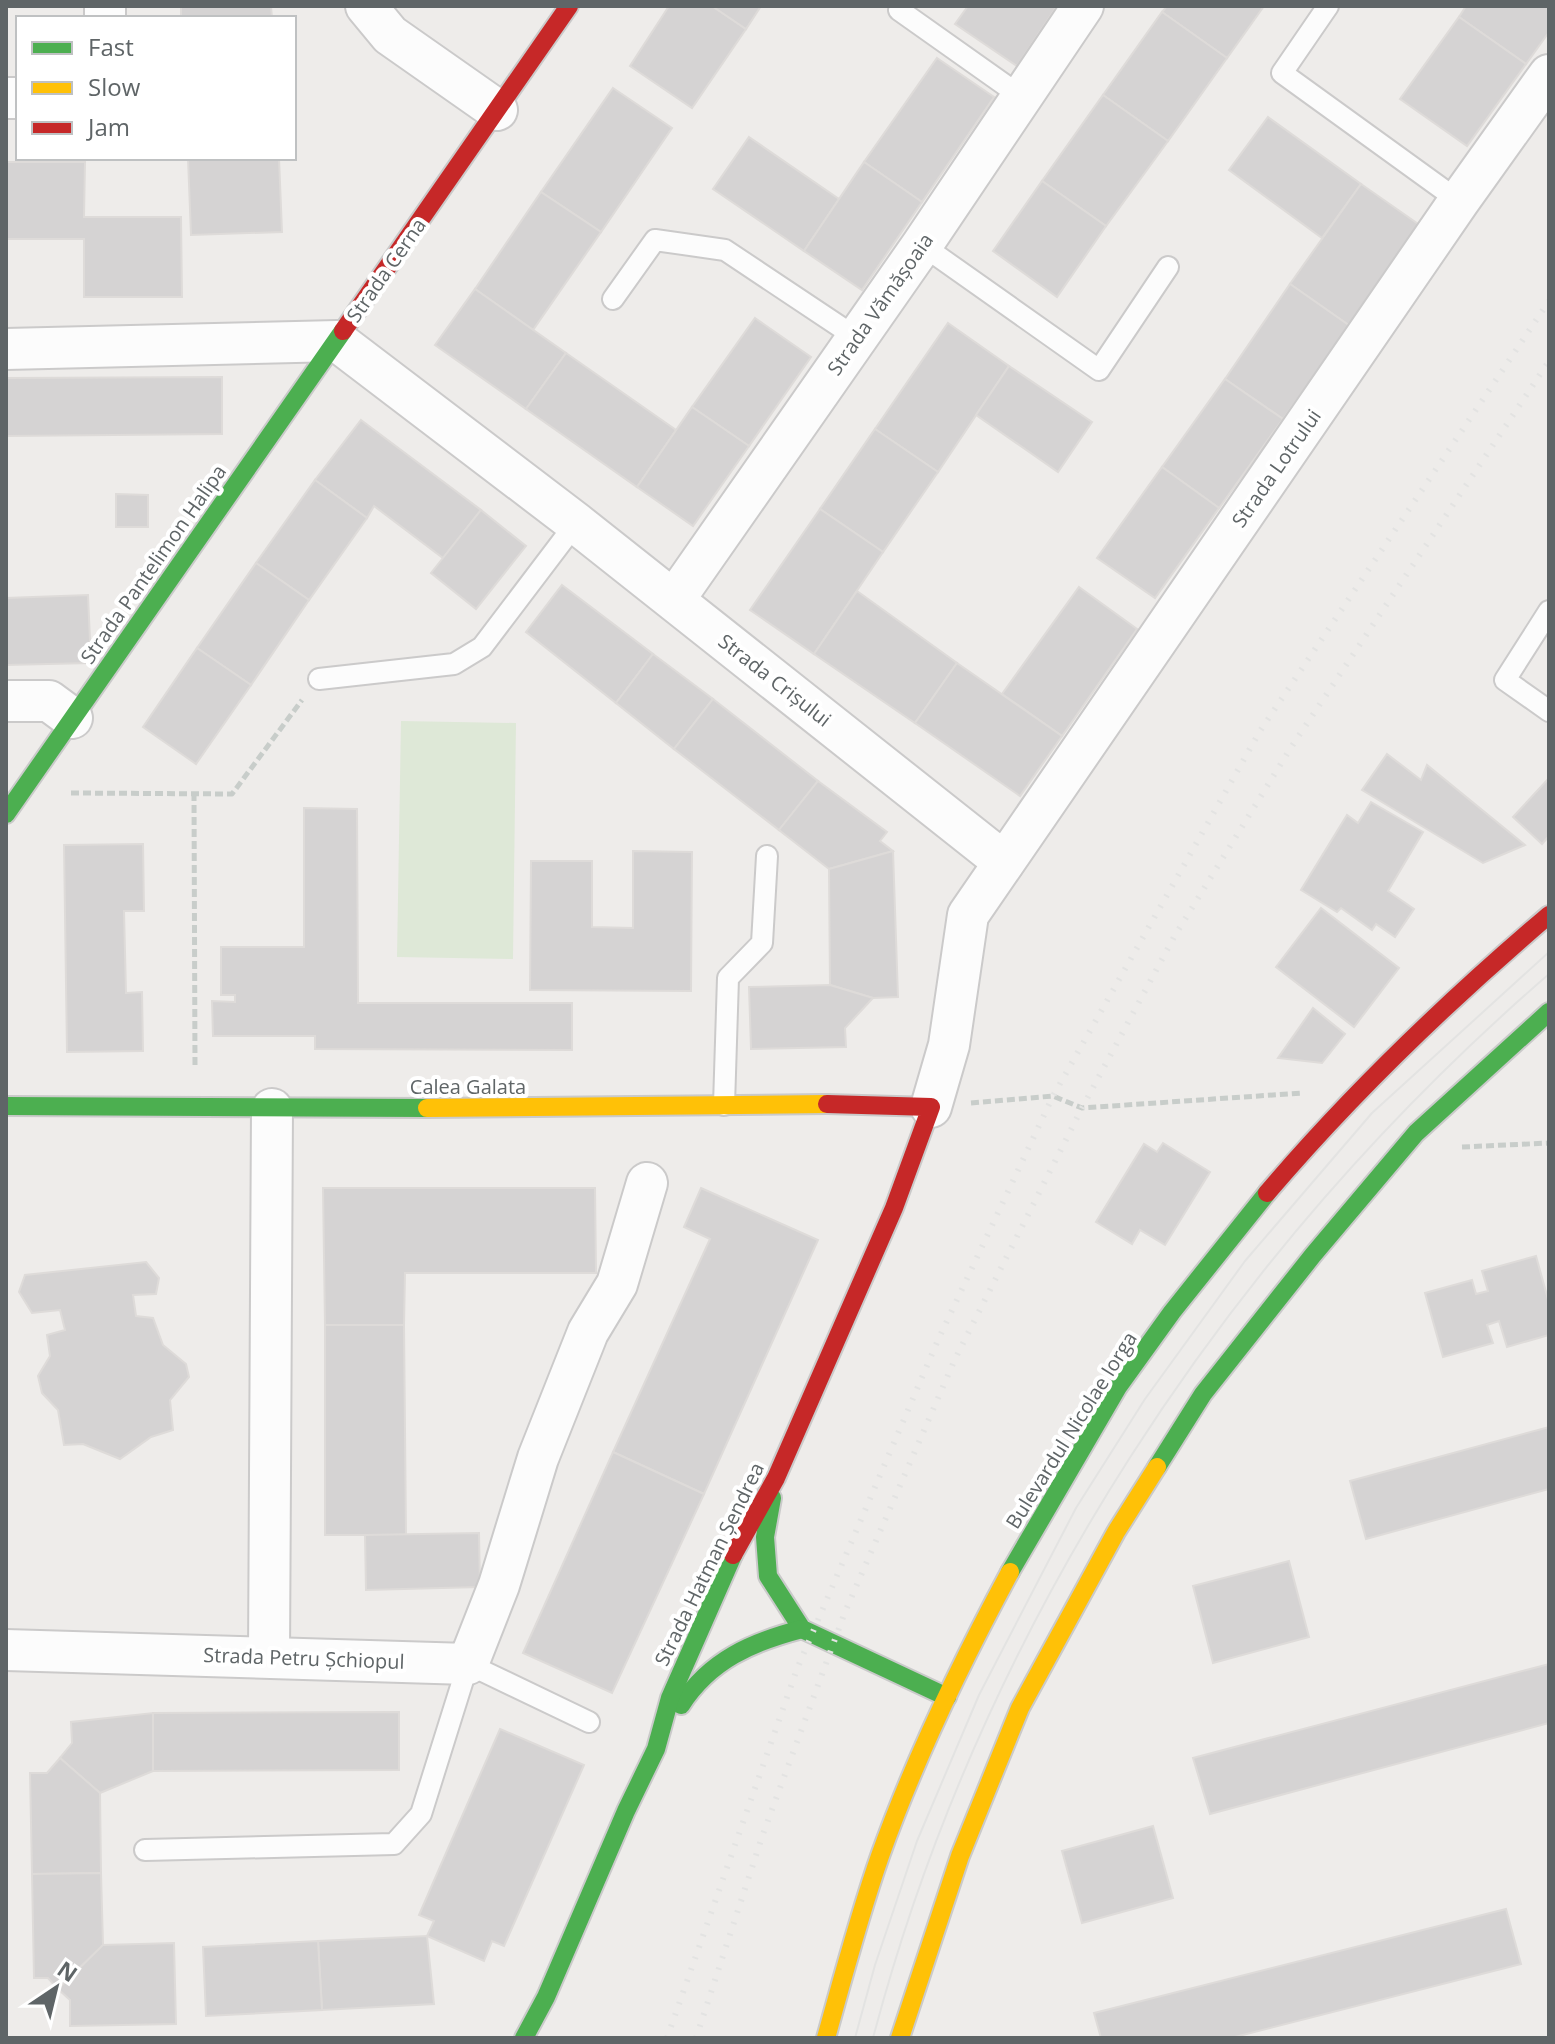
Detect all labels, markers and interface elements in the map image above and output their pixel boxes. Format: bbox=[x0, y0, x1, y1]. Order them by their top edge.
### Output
legend bbox=[16, 16, 296, 160]
text: Fast bbox=[88, 30, 134, 63]
text: Slow bbox=[88, 70, 141, 103]
text: Jam bbox=[86, 110, 130, 143]
street label: Strada Cerna bbox=[340, 213, 432, 327]
street label: Strada Vămășoaia bbox=[821, 228, 939, 380]
street label: Strada Lotrului bbox=[1225, 404, 1327, 532]
street label: Strada Pantelimon Halipa bbox=[74, 459, 232, 669]
street label: Strada Crișului bbox=[713, 628, 837, 732]
street label: Calea Galata bbox=[410, 1073, 526, 1100]
street label: Bulevardul Nicolae Iorga bbox=[999, 1326, 1143, 1534]
street label: Strada Hatman Șendrea bbox=[648, 1458, 770, 1670]
street label: Strada Petru Șchiopul bbox=[203, 1641, 405, 1675]
north arrow bbox=[16, 1948, 96, 2028]
text: N bbox=[52, 1953, 84, 1988]

